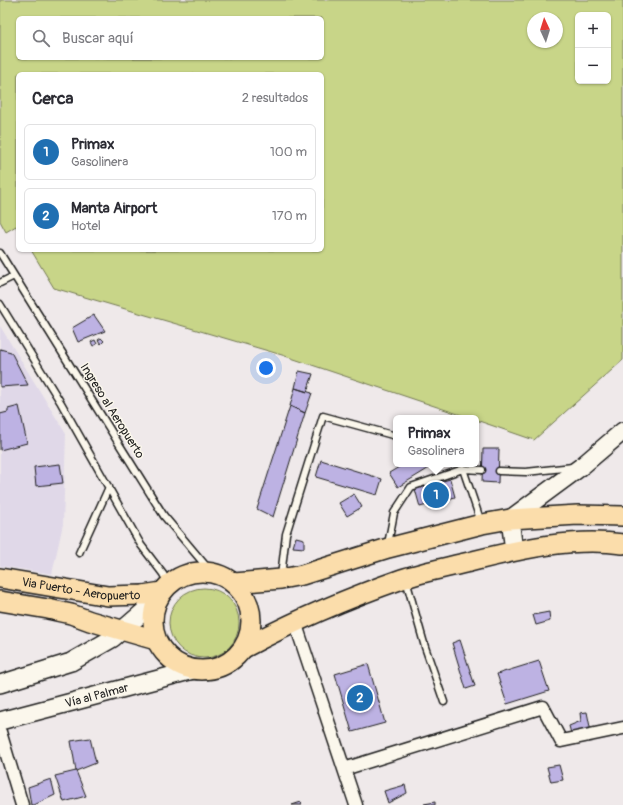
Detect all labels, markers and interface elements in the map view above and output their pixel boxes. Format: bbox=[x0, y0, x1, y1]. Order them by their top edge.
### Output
north arrow bbox=[527, 12, 563, 48]
map controls bbox=[575, 12, 611, 84]
button: + bbox=[575, 12, 611, 48]
search box bbox=[16, 16, 324, 60]
icon: search bbox=[30, 27, 52, 49]
text: Buscar aquí bbox=[62, 29, 134, 48]
button: − bbox=[575, 48, 611, 84]
text: Cerca bbox=[32, 88, 73, 109]
text: 2 resultados bbox=[242, 90, 308, 106]
text: Primax bbox=[71, 135, 114, 154]
text: 1 bbox=[43, 144, 49, 160]
text: 100 m bbox=[270, 144, 307, 160]
text: Gasolinera bbox=[71, 154, 128, 170]
text: Manta Airport bbox=[71, 199, 157, 218]
text: 2 bbox=[42, 208, 50, 224]
text: 170 m bbox=[272, 208, 307, 224]
text: Hotel bbox=[71, 218, 101, 234]
your location bbox=[256, 358, 276, 378]
street label: Ingreso al Aeropuerto bbox=[77, 361, 148, 462]
popup bbox=[393, 415, 479, 467]
text: Primax bbox=[407, 424, 451, 443]
text: Gasolinera bbox=[407, 443, 465, 459]
pin: 1 bbox=[423, 480, 449, 510]
street label: Via Puerto - Aeropuerto bbox=[21, 574, 141, 604]
street label: Vía al Palmar bbox=[63, 680, 131, 711]
pin: 2 bbox=[347, 683, 373, 713]

